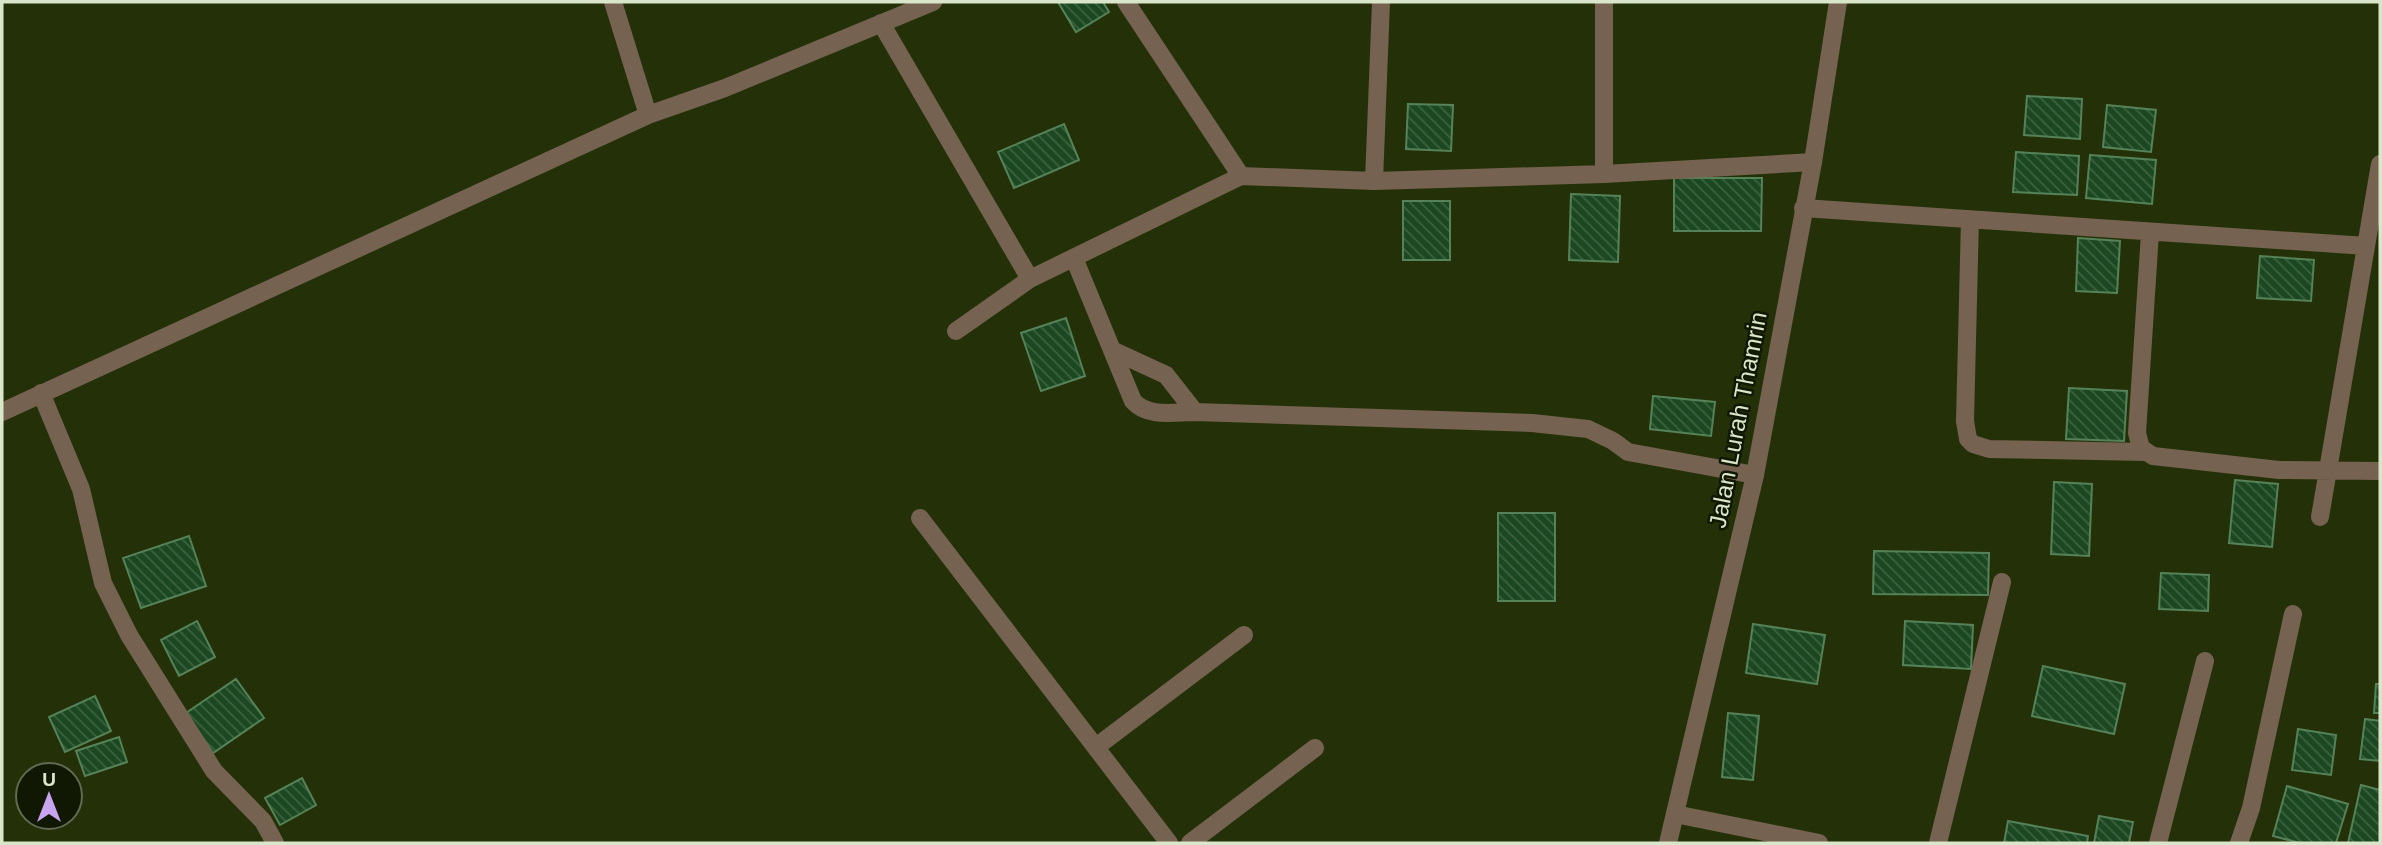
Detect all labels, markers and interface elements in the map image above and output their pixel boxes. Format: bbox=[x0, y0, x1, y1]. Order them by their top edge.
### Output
street label: Jalan Lurah Thamrin bbox=[1703, 310, 1772, 530]
north arrow bbox=[14, 761, 84, 831]
text: U bbox=[42, 769, 56, 790]

